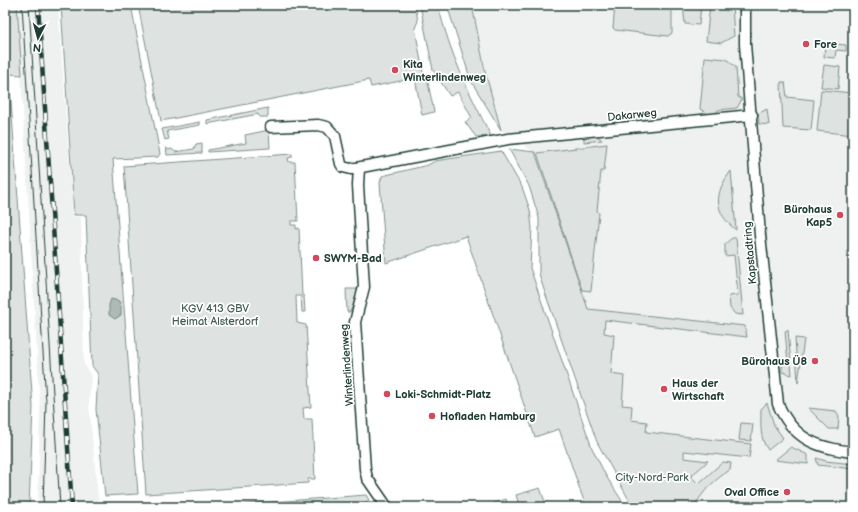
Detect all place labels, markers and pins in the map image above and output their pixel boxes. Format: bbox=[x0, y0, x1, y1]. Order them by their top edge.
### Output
place label: Fore bbox=[814, 38, 837, 51]
marker: Fore bbox=[801, 39, 811, 49]
place label: Kita Winterlindenweg bbox=[403, 58, 486, 84]
marker: Kita Winterlindenweg bbox=[390, 65, 400, 75]
place label: Bürohaus Kap5 bbox=[784, 203, 833, 229]
marker: Bürohaus Kap5 bbox=[835, 210, 845, 220]
place label: SWYM-Bad bbox=[324, 252, 382, 265]
marker: SWYM-Bad bbox=[311, 253, 321, 263]
place label: Bürohaus Ü8 bbox=[741, 354, 807, 368]
marker: Bürohaus Ü8 bbox=[810, 356, 820, 366]
place label: Haus der Wirtschaft bbox=[672, 377, 725, 403]
marker: Haus der Wirtschaft bbox=[659, 384, 669, 394]
place label: Loki-Schmidt-Platz bbox=[395, 388, 491, 401]
marker: Loki-Schmidt-Platz bbox=[382, 389, 392, 399]
place label: Hofladen Hamburg bbox=[440, 410, 535, 423]
marker: Hofladen Hamburg bbox=[427, 411, 437, 421]
place label: Oval Office bbox=[724, 486, 779, 499]
marker: Oval Office bbox=[782, 487, 792, 497]

